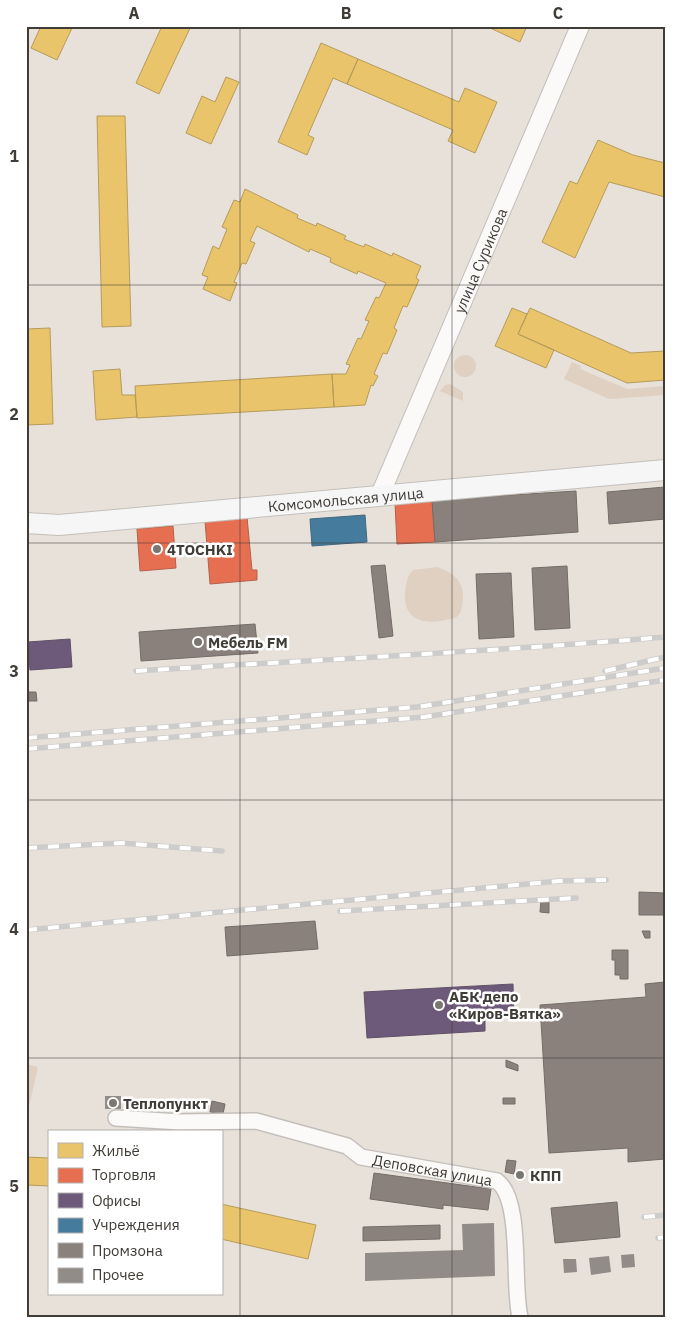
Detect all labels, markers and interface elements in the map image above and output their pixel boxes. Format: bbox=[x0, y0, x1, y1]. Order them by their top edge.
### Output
text: A bbox=[129, 3, 140, 23]
text: B bbox=[341, 3, 352, 23]
text: C bbox=[553, 3, 563, 23]
text: 1 bbox=[9, 146, 19, 166]
street label: улица Сурикова bbox=[449, 205, 511, 316]
text: 2 bbox=[9, 404, 19, 424]
street label: Комсомольская улица bbox=[267, 482, 424, 515]
place label: 4TOCHKI bbox=[167, 540, 233, 559]
marker: 4TOCHKI bbox=[151, 543, 163, 555]
place label: Мебель FM bbox=[208, 633, 288, 652]
marker: Мебель FM bbox=[192, 636, 204, 648]
text: 3 bbox=[9, 661, 19, 681]
text: 4 bbox=[9, 919, 19, 939]
place label: АБК депо «Киров-Вятка» bbox=[449, 987, 561, 1023]
marker: АБК депо «Киров-Вятка» bbox=[433, 999, 445, 1011]
place label: Теплопункт bbox=[123, 1094, 209, 1113]
marker: Теплопункт bbox=[107, 1097, 119, 1109]
legend bbox=[48, 1130, 222, 1296]
text: Жильё bbox=[92, 1141, 140, 1160]
street label: Деповская улица bbox=[371, 1150, 494, 1190]
text: Торговля bbox=[92, 1165, 156, 1184]
place label: КПП bbox=[530, 1166, 561, 1185]
marker: КПП bbox=[514, 1169, 526, 1181]
text: 5 bbox=[9, 1176, 19, 1196]
text: Офисы bbox=[92, 1191, 141, 1210]
text: Учреждения bbox=[92, 1215, 180, 1234]
text: Промзона bbox=[92, 1241, 163, 1260]
text: Прочее bbox=[92, 1265, 144, 1284]

